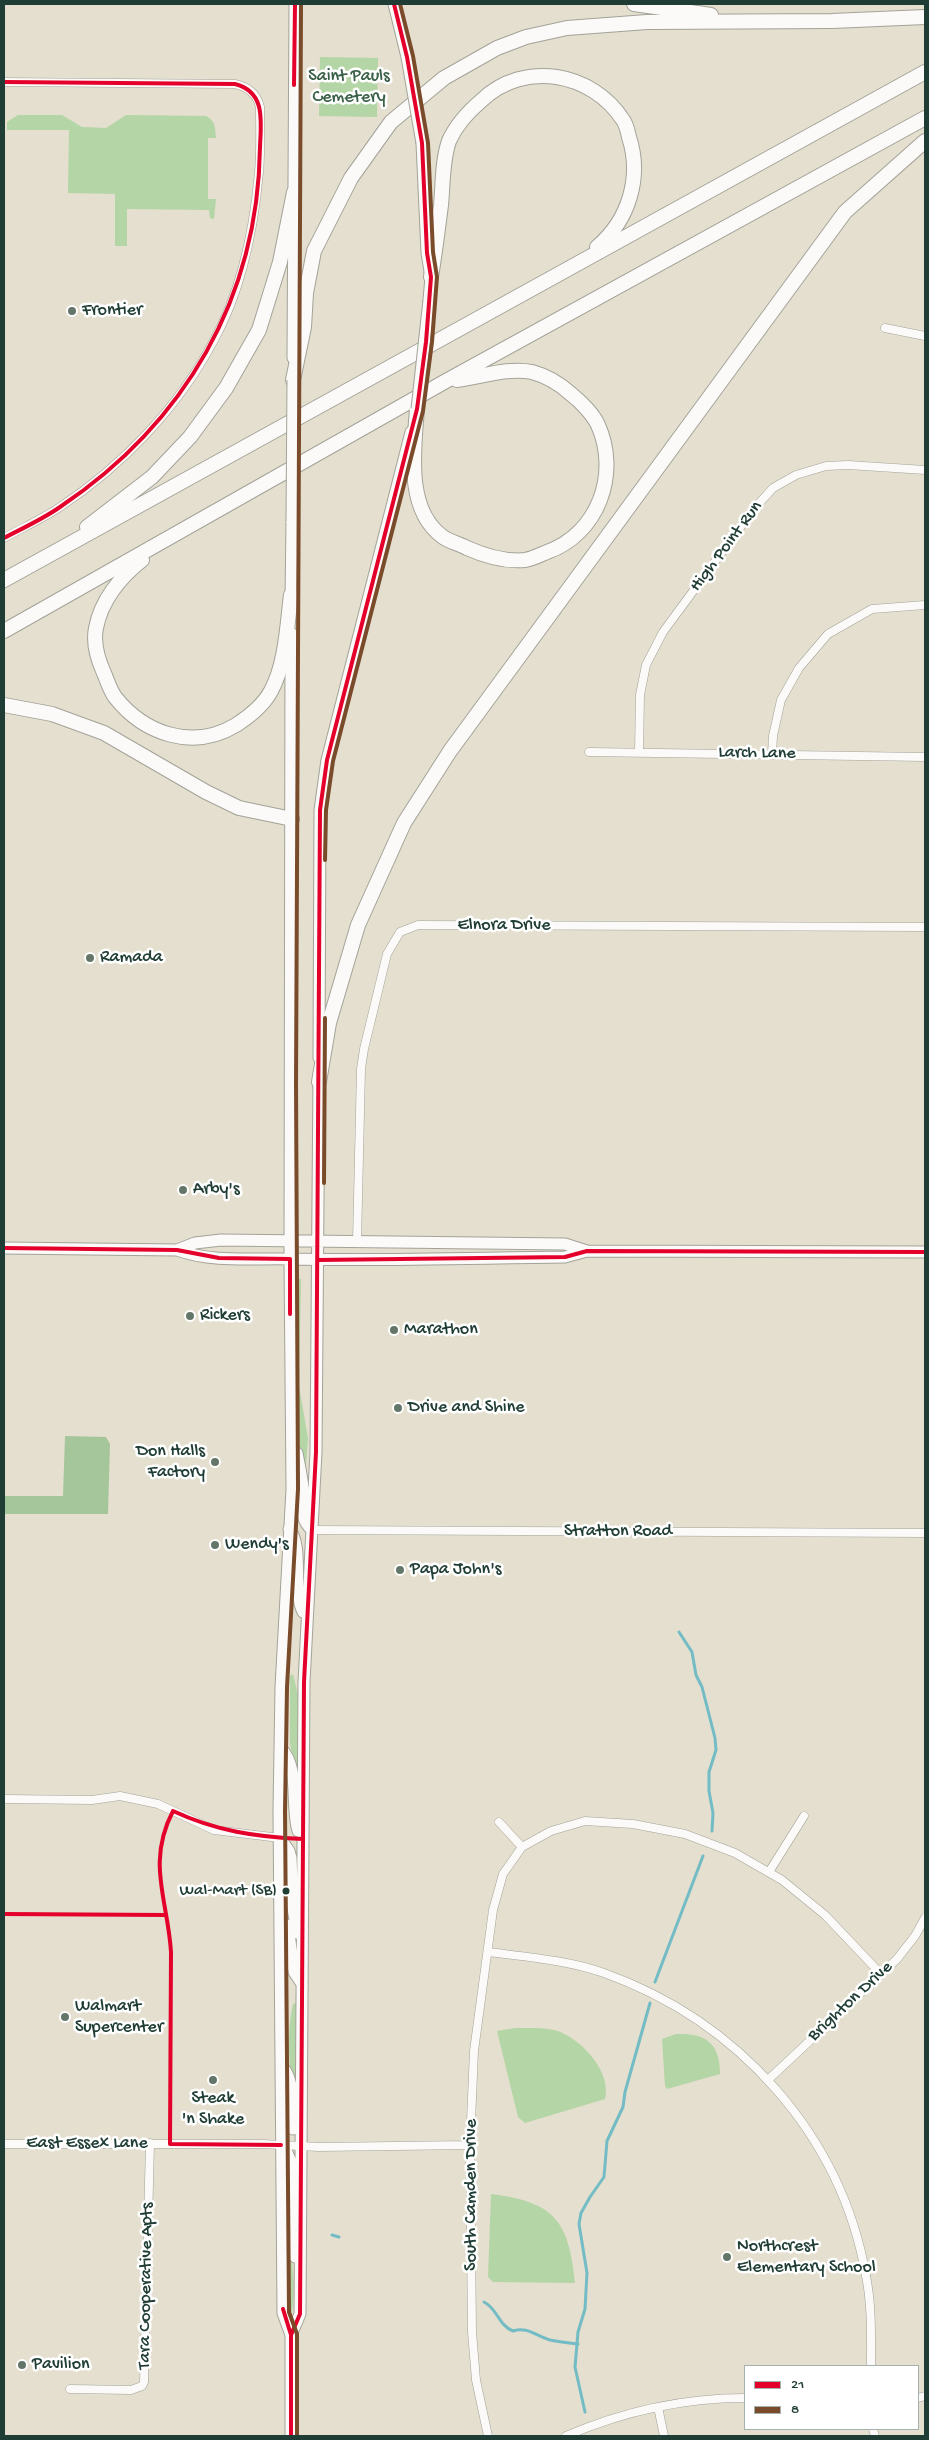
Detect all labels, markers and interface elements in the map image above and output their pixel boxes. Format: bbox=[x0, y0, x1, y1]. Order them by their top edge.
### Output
park label: Saint Pauls Cemetery bbox=[308, 66, 390, 108]
place label: Frontier bbox=[82, 300, 142, 322]
marker: Frontier bbox=[66, 305, 78, 317]
street label: High Point Run bbox=[686, 497, 768, 597]
street label: Larch Lane bbox=[718, 743, 796, 765]
street label: Elnora Drive bbox=[458, 915, 550, 937]
place label: Ramada bbox=[100, 947, 163, 969]
marker: Ramada bbox=[84, 952, 96, 964]
place label: Arby's bbox=[193, 1179, 240, 1201]
marker: Arby's bbox=[177, 1184, 189, 1196]
place label: Rickers bbox=[200, 1305, 250, 1327]
marker: Rickers bbox=[184, 1310, 196, 1322]
place label: Marathon bbox=[404, 1319, 478, 1341]
marker: Marathon bbox=[388, 1324, 400, 1336]
place label: Drive and Shine bbox=[408, 1397, 525, 1419]
marker: Drive and Shine bbox=[392, 1402, 404, 1414]
place label: Don Halls Factory bbox=[136, 1441, 205, 1484]
marker: Don Halls Factory bbox=[209, 1456, 221, 1468]
street label: Stratton Road bbox=[564, 1521, 672, 1543]
place label: Wendy's bbox=[225, 1534, 289, 1556]
marker: Wendy's bbox=[209, 1539, 221, 1551]
place label: Papa John's bbox=[410, 1559, 501, 1581]
marker: Papa John's bbox=[394, 1564, 406, 1576]
place label: Wal-Mart (SB) bbox=[180, 1881, 277, 1901]
marker: Wal-Mart (SB) bbox=[281, 1886, 291, 1896]
street label: Brighton Drive bbox=[804, 1957, 898, 2047]
place label: Walmart Supercenter bbox=[75, 1996, 163, 2038]
marker: Walmart Supercenter bbox=[59, 2011, 71, 2023]
marker: Steak 'n Shake bbox=[207, 2074, 219, 2086]
place label: Steak 'n Shake bbox=[182, 2088, 244, 2130]
street label: South Camden Drive bbox=[461, 2119, 483, 2271]
street label: East Essex Lane bbox=[26, 2133, 148, 2155]
street label: Tara Cooperative Apts bbox=[135, 2202, 159, 2370]
place label: Northcrest Elementary School bbox=[737, 2236, 876, 2278]
marker: Northcrest Elementary School bbox=[721, 2251, 733, 2263]
place label: Pavilion bbox=[32, 2354, 90, 2376]
marker: Pavilion bbox=[16, 2359, 28, 2371]
legend bbox=[744, 2365, 919, 2430]
text: 21 bbox=[791, 2376, 804, 2394]
text: 8 bbox=[791, 2401, 799, 2419]

